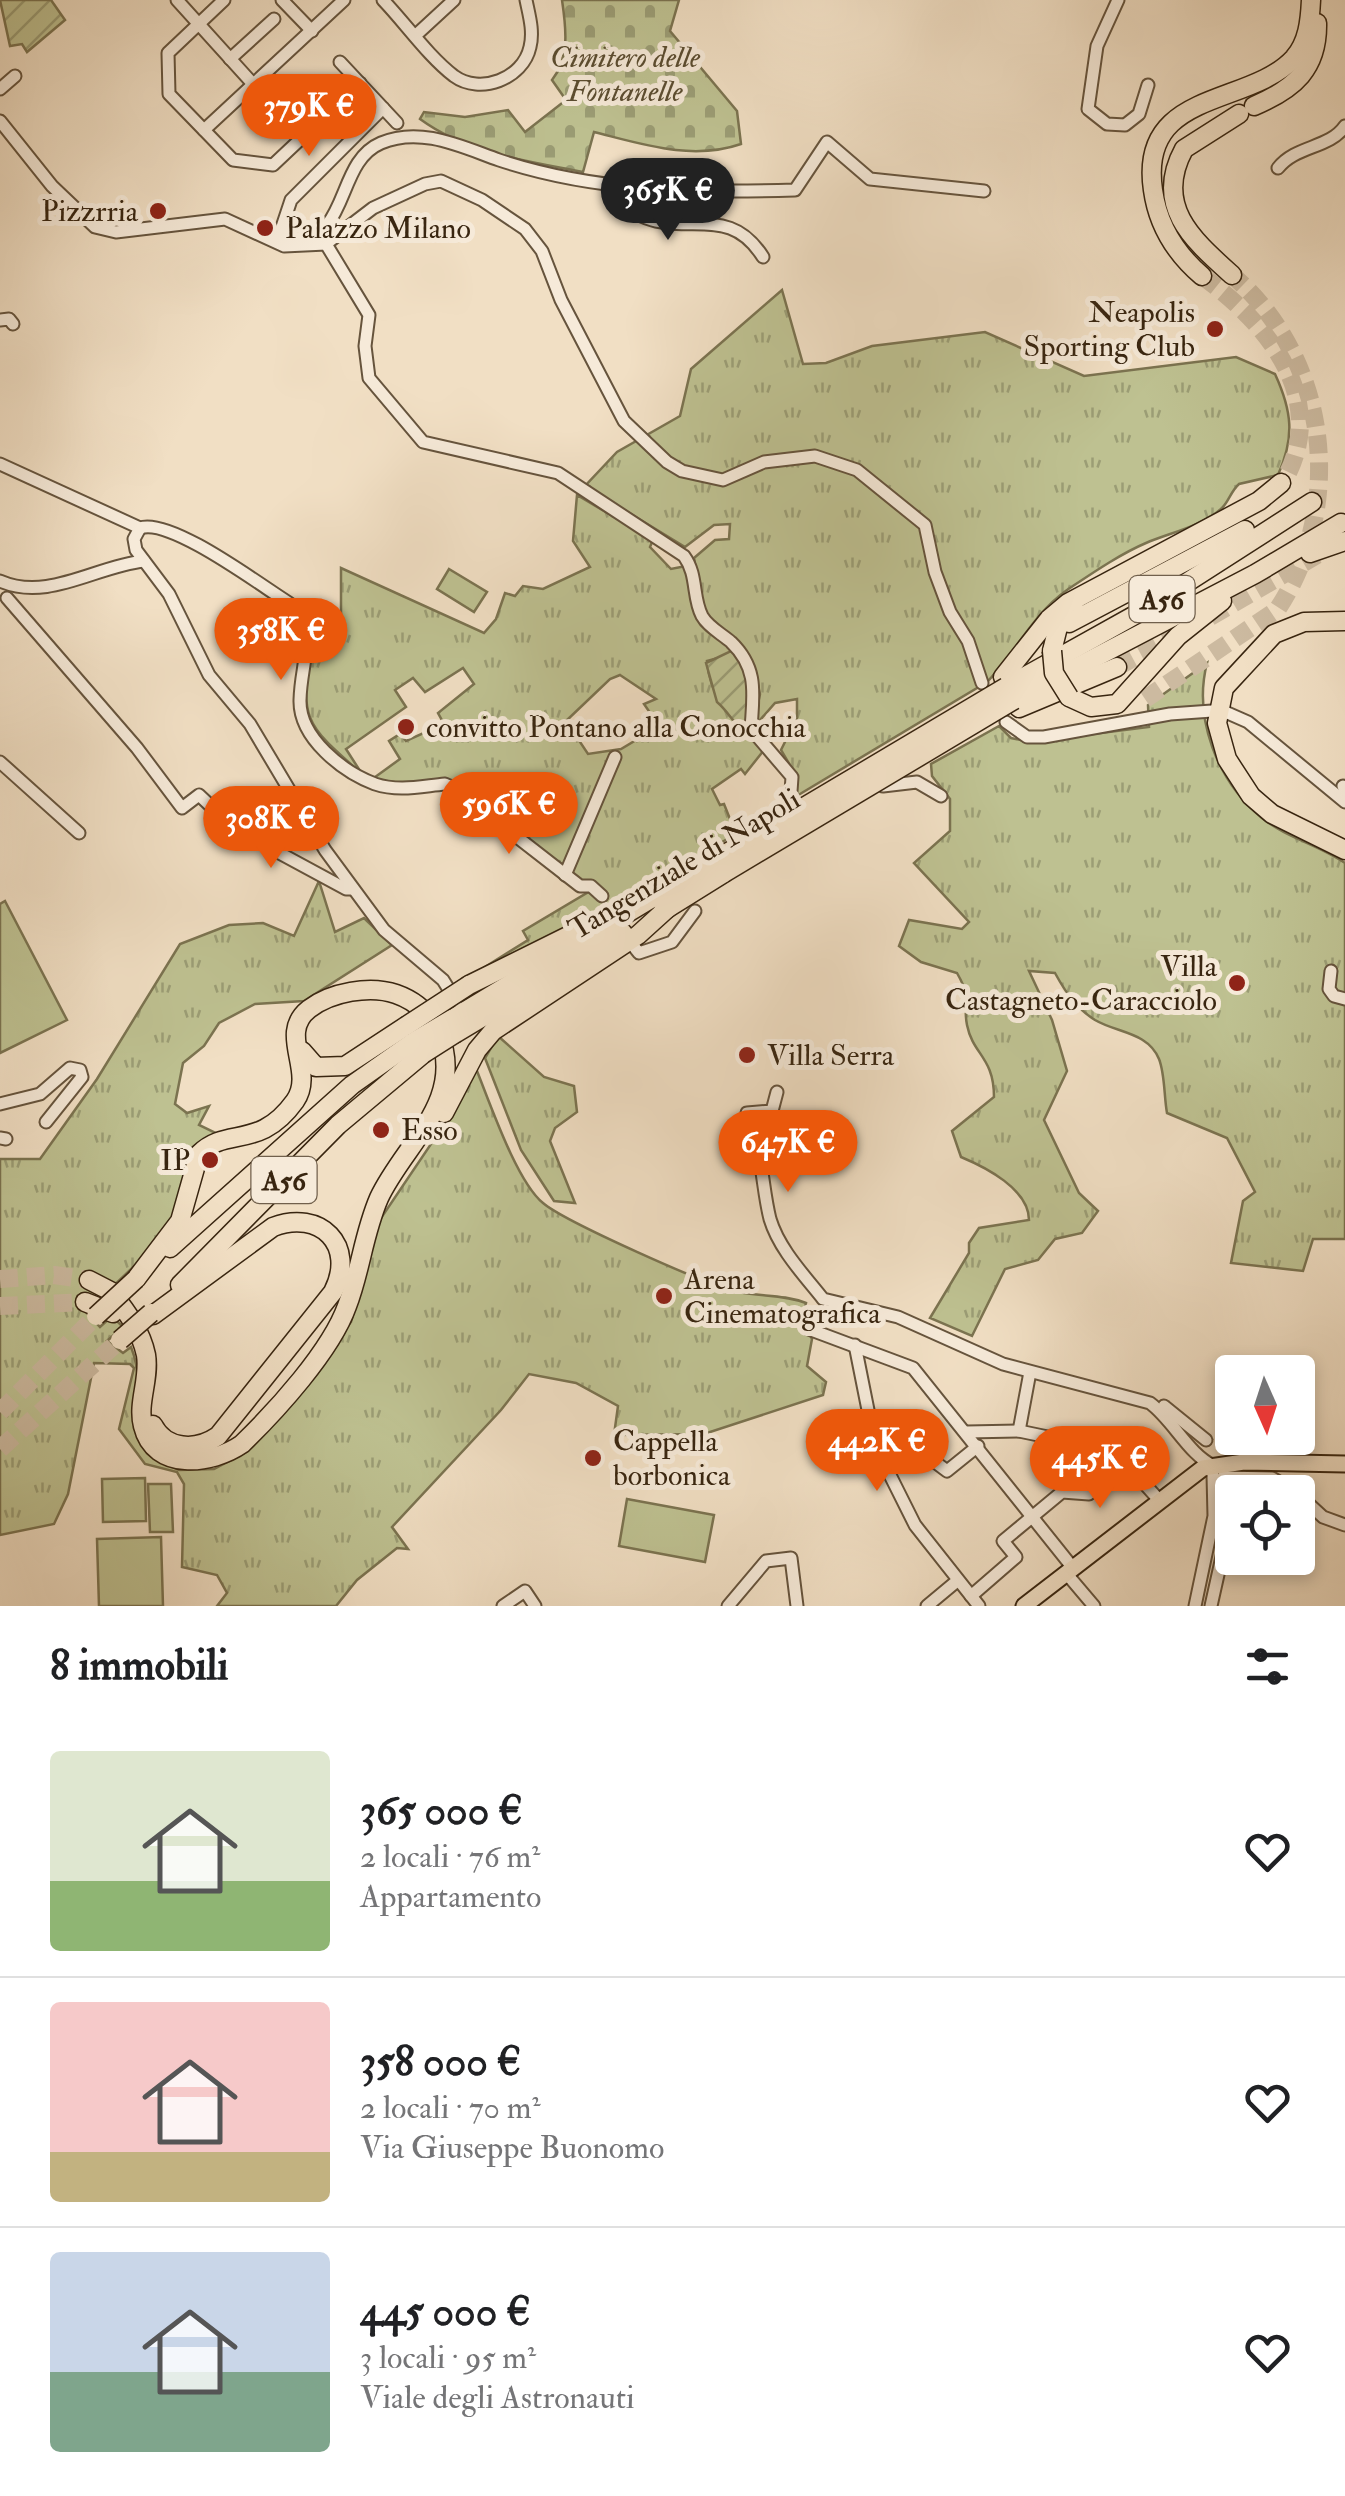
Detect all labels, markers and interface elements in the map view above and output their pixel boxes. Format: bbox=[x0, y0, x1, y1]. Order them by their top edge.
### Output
park label: Cimitero delle Fontanelle bbox=[550, 39, 701, 110]
pin: 379K € bbox=[228, 74, 390, 159]
text: 379K € bbox=[263, 86, 355, 126]
pin: 365K € bbox=[587, 158, 749, 243]
text: 365K € bbox=[623, 170, 713, 210]
place label: Pizzrria bbox=[41, 193, 139, 230]
marker: Pizzrria bbox=[147, 200, 169, 222]
place label: Palazzo Milano bbox=[285, 210, 471, 247]
marker: Palazzo Milano bbox=[254, 217, 276, 239]
place label: Neapolis Sporting Club bbox=[1024, 294, 1195, 365]
marker: Neapolis Sporting Club bbox=[1204, 318, 1226, 340]
road number: A56 bbox=[1130, 576, 1194, 622]
pin: 358K € bbox=[200, 598, 362, 683]
text: 358K € bbox=[236, 610, 326, 650]
place label: convitto Pontano alla Conocchia bbox=[426, 709, 806, 746]
marker: convitto Pontano alla Conocchia bbox=[395, 716, 417, 738]
pin: 596K € bbox=[428, 772, 590, 857]
street label: Tangenziale di Napoli bbox=[562, 781, 807, 948]
text: 596K € bbox=[462, 784, 556, 824]
pin: 308K € bbox=[190, 786, 352, 871]
text: 308K € bbox=[225, 798, 317, 838]
place label: Villa Castagneto-Caracciolo bbox=[945, 948, 1218, 1019]
marker: Villa Castagneto-Caracciolo bbox=[1226, 972, 1248, 994]
place label: Villa Serra bbox=[767, 1037, 895, 1074]
marker: Villa Serra bbox=[736, 1044, 758, 1066]
pin: 647K € bbox=[707, 1110, 869, 1195]
place label: Esso bbox=[401, 1112, 458, 1149]
marker: Esso bbox=[370, 1119, 392, 1141]
text: 647K € bbox=[740, 1122, 836, 1162]
place label: IP bbox=[160, 1142, 190, 1179]
marker: IP bbox=[199, 1149, 221, 1171]
road number: A56 bbox=[252, 1157, 316, 1203]
place label: Arena Cinematografica bbox=[683, 1261, 881, 1332]
marker: Arena Cinematografica bbox=[653, 1285, 675, 1307]
north arrow bbox=[1215, 1355, 1315, 1455]
map controls bbox=[1215, 1355, 1315, 1575]
pin: 442K € bbox=[796, 1409, 958, 1494]
text: 442K € bbox=[828, 1421, 926, 1461]
place label: Cappella borbonica bbox=[613, 1423, 731, 1494]
pin: 445K € bbox=[1019, 1426, 1181, 1511]
text: 445K € bbox=[1052, 1438, 1148, 1478]
marker: Cappella borbonica bbox=[582, 1447, 604, 1469]
button: locate bbox=[1215, 1475, 1315, 1575]
icon: filters bbox=[1240, 1639, 1295, 1694]
text: 8 immobili bbox=[50, 1640, 229, 1692]
text: 365 000 € bbox=[360, 1785, 523, 1837]
icon: home bbox=[130, 1791, 250, 1911]
icon: heart bbox=[1240, 1824, 1295, 1879]
text: 2 locali · 76 m² bbox=[360, 1837, 540, 1877]
text: Appartamento bbox=[360, 1877, 541, 1917]
text: 358 000 € bbox=[360, 2036, 521, 2088]
icon: home bbox=[130, 2042, 250, 2162]
icon: heart bbox=[1240, 2075, 1295, 2130]
text: 2 locali · 70 m² bbox=[360, 2088, 541, 2128]
text: Via Giuseppe Buonomo bbox=[360, 2128, 664, 2168]
text: 445 000 € bbox=[360, 2286, 531, 2338]
icon: home bbox=[130, 2292, 250, 2412]
icon: heart bbox=[1240, 2325, 1295, 2380]
text: 3 locali · 95 m² bbox=[360, 2338, 536, 2378]
text: Viale degli Astronauti bbox=[360, 2378, 635, 2418]

